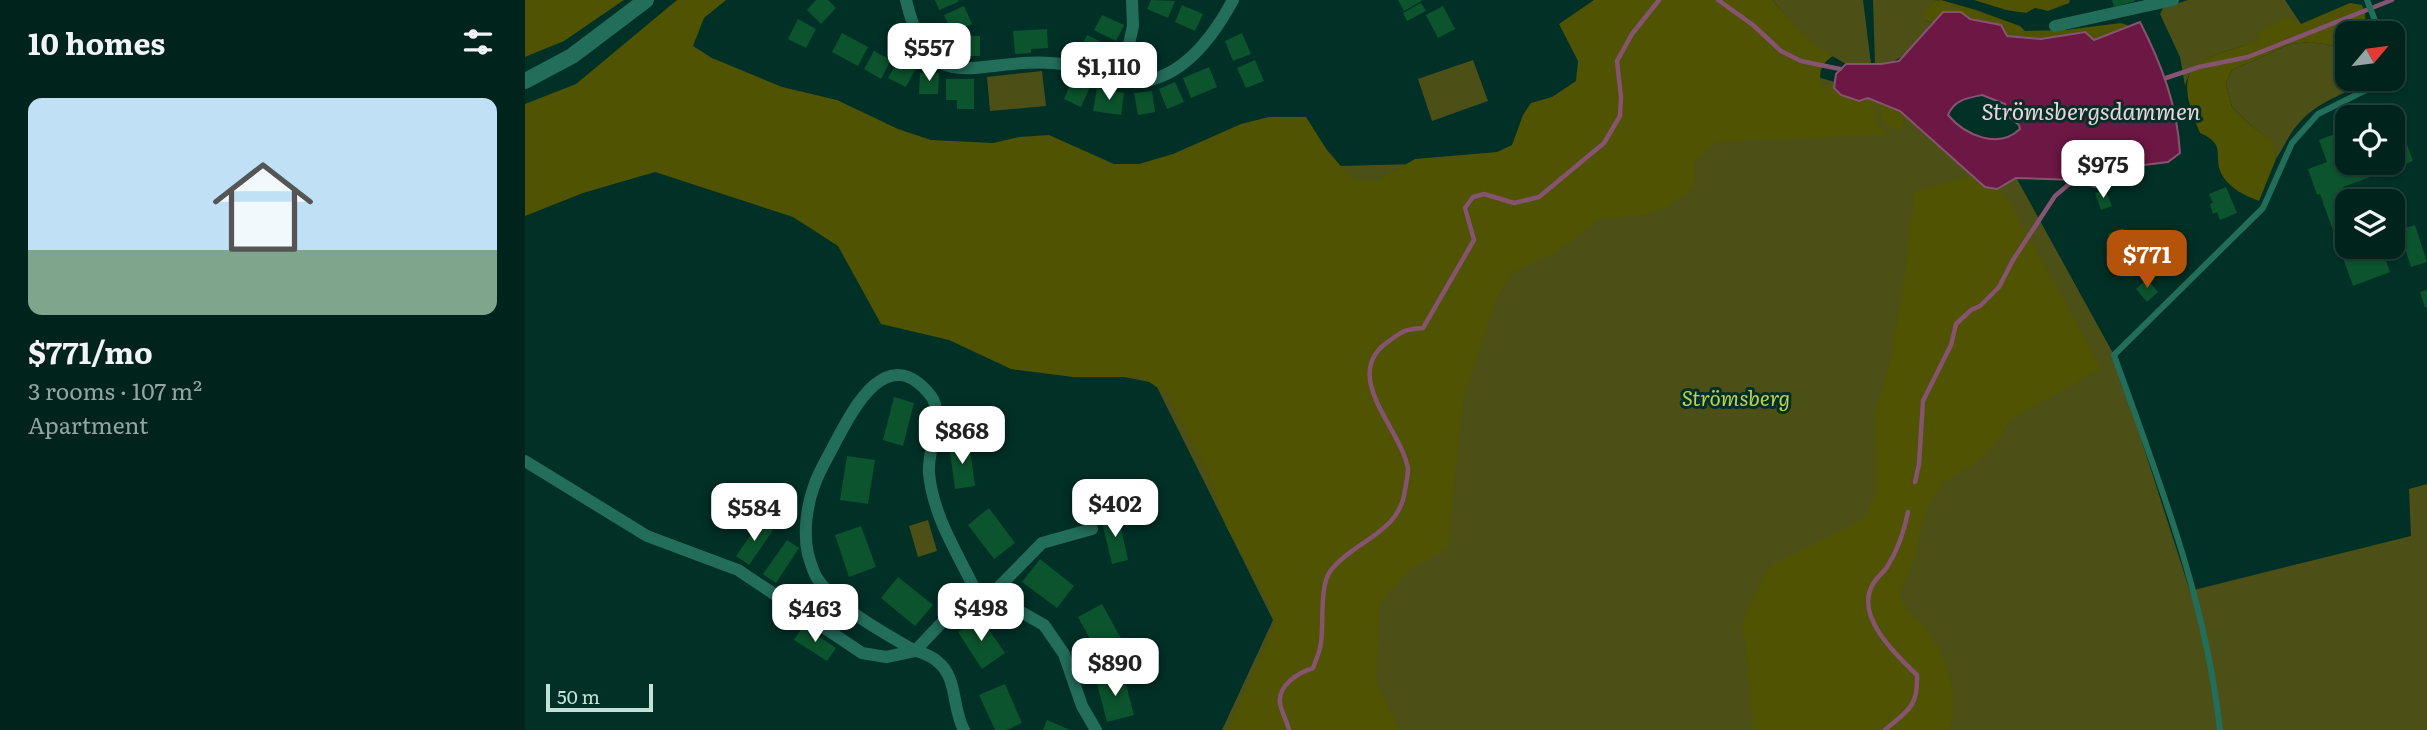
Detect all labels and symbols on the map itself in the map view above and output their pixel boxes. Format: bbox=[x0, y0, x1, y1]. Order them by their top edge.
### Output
north arrow bbox=[2335, 21, 2405, 91]
pin: $557 bbox=[888, 24, 970, 83]
pin: $1,110 bbox=[1052, 42, 1166, 102]
water label: Strömsbergsdammen bbox=[1981, 93, 2201, 127]
pin: $975 bbox=[2062, 140, 2144, 200]
pin: $771 bbox=[2106, 230, 2188, 290]
park label: Strömsberg bbox=[1682, 381, 1790, 412]
pin: $868 bbox=[921, 406, 1003, 466]
pin: $402 bbox=[1074, 480, 1156, 539]
pin: $584 bbox=[713, 484, 795, 543]
pin: $463 bbox=[774, 584, 856, 644]
pin: $498 bbox=[940, 584, 1022, 643]
pin: $890 bbox=[1074, 638, 1156, 698]
scale bar bbox=[546, 681, 653, 713]

